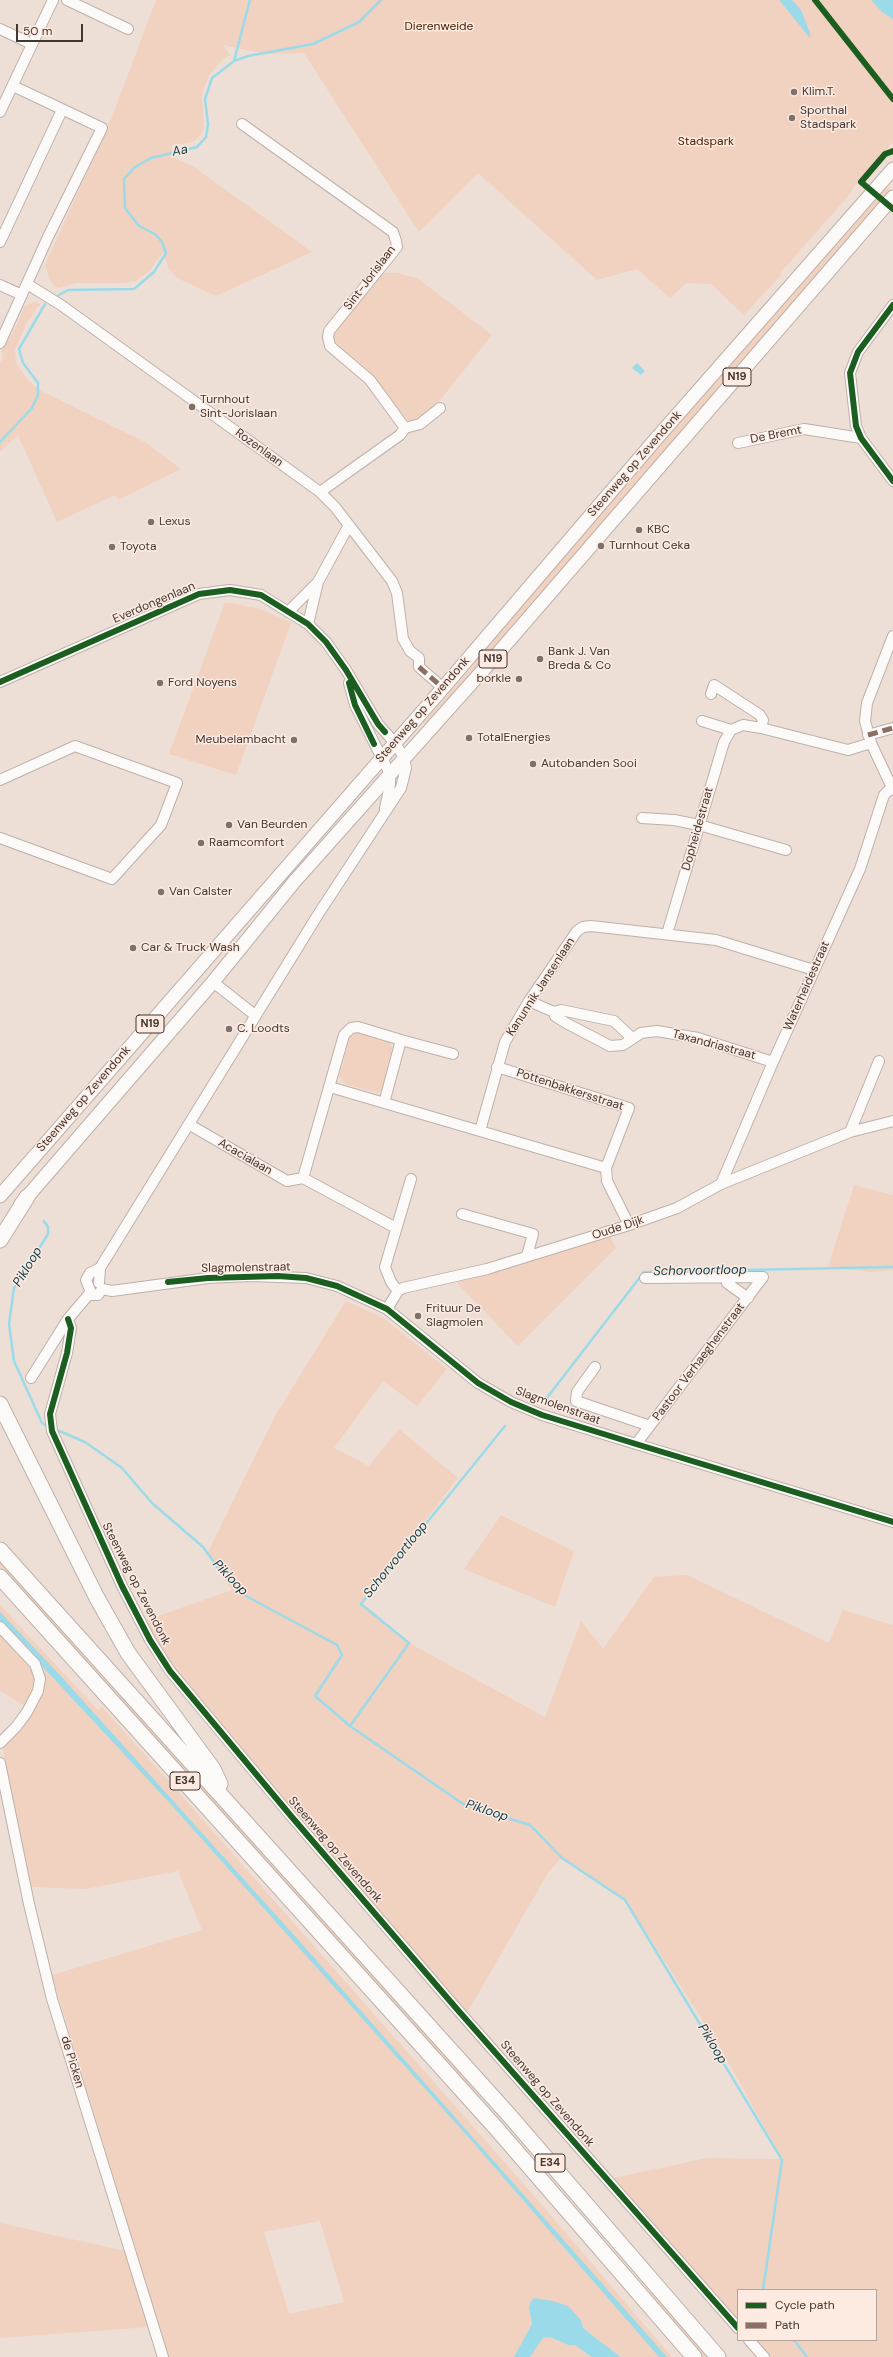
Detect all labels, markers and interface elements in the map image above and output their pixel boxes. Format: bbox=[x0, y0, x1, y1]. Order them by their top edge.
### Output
scale bar bbox=[18, 16, 85, 42]
park label: Dierenweide bbox=[405, 20, 473, 34]
text: 50 m bbox=[23, 23, 52, 39]
place label: Klim.T. bbox=[802, 85, 835, 99]
marker: Klim.T. bbox=[789, 87, 799, 97]
place label: Sporthal Stadspark bbox=[800, 104, 856, 132]
marker: Sporthal Stadspark bbox=[787, 113, 797, 123]
park label: Stadspark bbox=[678, 135, 734, 149]
water label: Aa bbox=[171, 142, 189, 160]
street label: Sint-Jorislaan bbox=[341, 243, 399, 313]
road number: N19 bbox=[723, 368, 751, 386]
place label: Turnhout Sint-Jorislaan bbox=[200, 393, 277, 421]
marker: Turnhout Sint-Jorislaan bbox=[187, 402, 197, 412]
street label: Steenweg op Zevendonk bbox=[585, 408, 685, 520]
street label: De Bremt bbox=[749, 423, 803, 447]
street label: Rozenlaan bbox=[232, 426, 286, 470]
place label: Lexus bbox=[159, 515, 190, 529]
marker: Lexus bbox=[146, 517, 156, 527]
place label: KBC bbox=[647, 523, 670, 537]
marker: KBC bbox=[634, 525, 644, 535]
place label: Turnhout Ceka bbox=[609, 539, 690, 553]
place label: Toyota bbox=[120, 540, 157, 554]
marker: Turnhout Ceka bbox=[596, 541, 606, 551]
marker: Toyota bbox=[107, 542, 117, 552]
street label: Everdongenlaan bbox=[111, 579, 197, 627]
place label: Bank J. Van Breda & Co bbox=[548, 645, 611, 673]
road number: N19 bbox=[479, 650, 507, 668]
street label: Steenweg op Zevendonk bbox=[373, 654, 473, 766]
marker: Bank J. Van Breda & Co bbox=[535, 654, 545, 664]
place label: borkle bbox=[476, 672, 511, 686]
marker: borkle bbox=[514, 674, 524, 684]
place label: Ford Noyens bbox=[168, 676, 237, 690]
marker: Ford Noyens bbox=[155, 678, 165, 688]
place label: TotalEnergies bbox=[477, 731, 551, 745]
place label: Meubelambacht bbox=[195, 733, 286, 747]
marker: TotalEnergies bbox=[464, 733, 474, 743]
marker: Meubelambacht bbox=[289, 735, 299, 745]
place label: Autobanden Sooi bbox=[541, 757, 637, 771]
marker: Autobanden Sooi bbox=[528, 759, 538, 769]
street label: Dopheidestraat bbox=[679, 786, 717, 872]
place label: Van Beurden bbox=[237, 818, 307, 832]
marker: Van Beurden bbox=[224, 820, 234, 830]
place label: Raamcomfort bbox=[209, 836, 284, 850]
marker: Raamcomfort bbox=[196, 838, 206, 848]
place label: Van Calster bbox=[169, 885, 232, 899]
marker: Van Calster bbox=[156, 887, 166, 897]
street label: Kanunnik Jansenlaan bbox=[504, 935, 578, 1039]
street label: Waterheidestraat bbox=[781, 939, 833, 1033]
place label: Car & Truck Wash bbox=[141, 941, 240, 955]
marker: Car & Truck Wash bbox=[128, 943, 138, 953]
road number: N19 bbox=[136, 1015, 164, 1033]
place label: C. Loodts bbox=[237, 1022, 290, 1036]
marker: C. Loodts bbox=[224, 1024, 234, 1034]
street label: Taxandriastraat bbox=[671, 1027, 757, 1063]
street label: Steenweg op Zevendonk bbox=[34, 1043, 134, 1155]
street label: Pottenbakkersstraat bbox=[515, 1066, 625, 1114]
street label: Acacialaan bbox=[215, 1136, 275, 1178]
street label: Oude Dijk bbox=[590, 1213, 646, 1243]
water label: Pikloop bbox=[10, 1244, 46, 1290]
street label: Slagmolenstraat bbox=[201, 1260, 291, 1276]
water label: Schorvoortloop bbox=[653, 1262, 747, 1280]
street label: Pastoor Verhaeghenstraat bbox=[650, 1300, 748, 1424]
place label: Frituur De Slagmolen bbox=[426, 1302, 483, 1330]
marker: Frituur De Slagmolen bbox=[413, 1311, 423, 1321]
street label: Slagmolenstraat bbox=[513, 1384, 603, 1428]
water label: Schorvoortloop bbox=[360, 1519, 432, 1601]
street label: Steenweg op Zevendonk bbox=[99, 1520, 173, 1648]
water label: Pikloop bbox=[209, 1557, 251, 1599]
road number: E34 bbox=[170, 1772, 200, 1790]
street label: Steenweg op Zevendonk bbox=[285, 1794, 385, 1906]
water label: Pikloop bbox=[464, 1797, 510, 1825]
water label: Pikloop bbox=[694, 2021, 730, 2067]
street label: de Picken bbox=[57, 2034, 87, 2090]
street label: Steenweg op Zevendonk bbox=[497, 2038, 597, 2150]
road number: E34 bbox=[535, 2154, 565, 2172]
legend bbox=[737, 2289, 877, 2341]
text: Cycle path bbox=[775, 2297, 835, 2313]
text: Path bbox=[775, 2317, 800, 2333]

